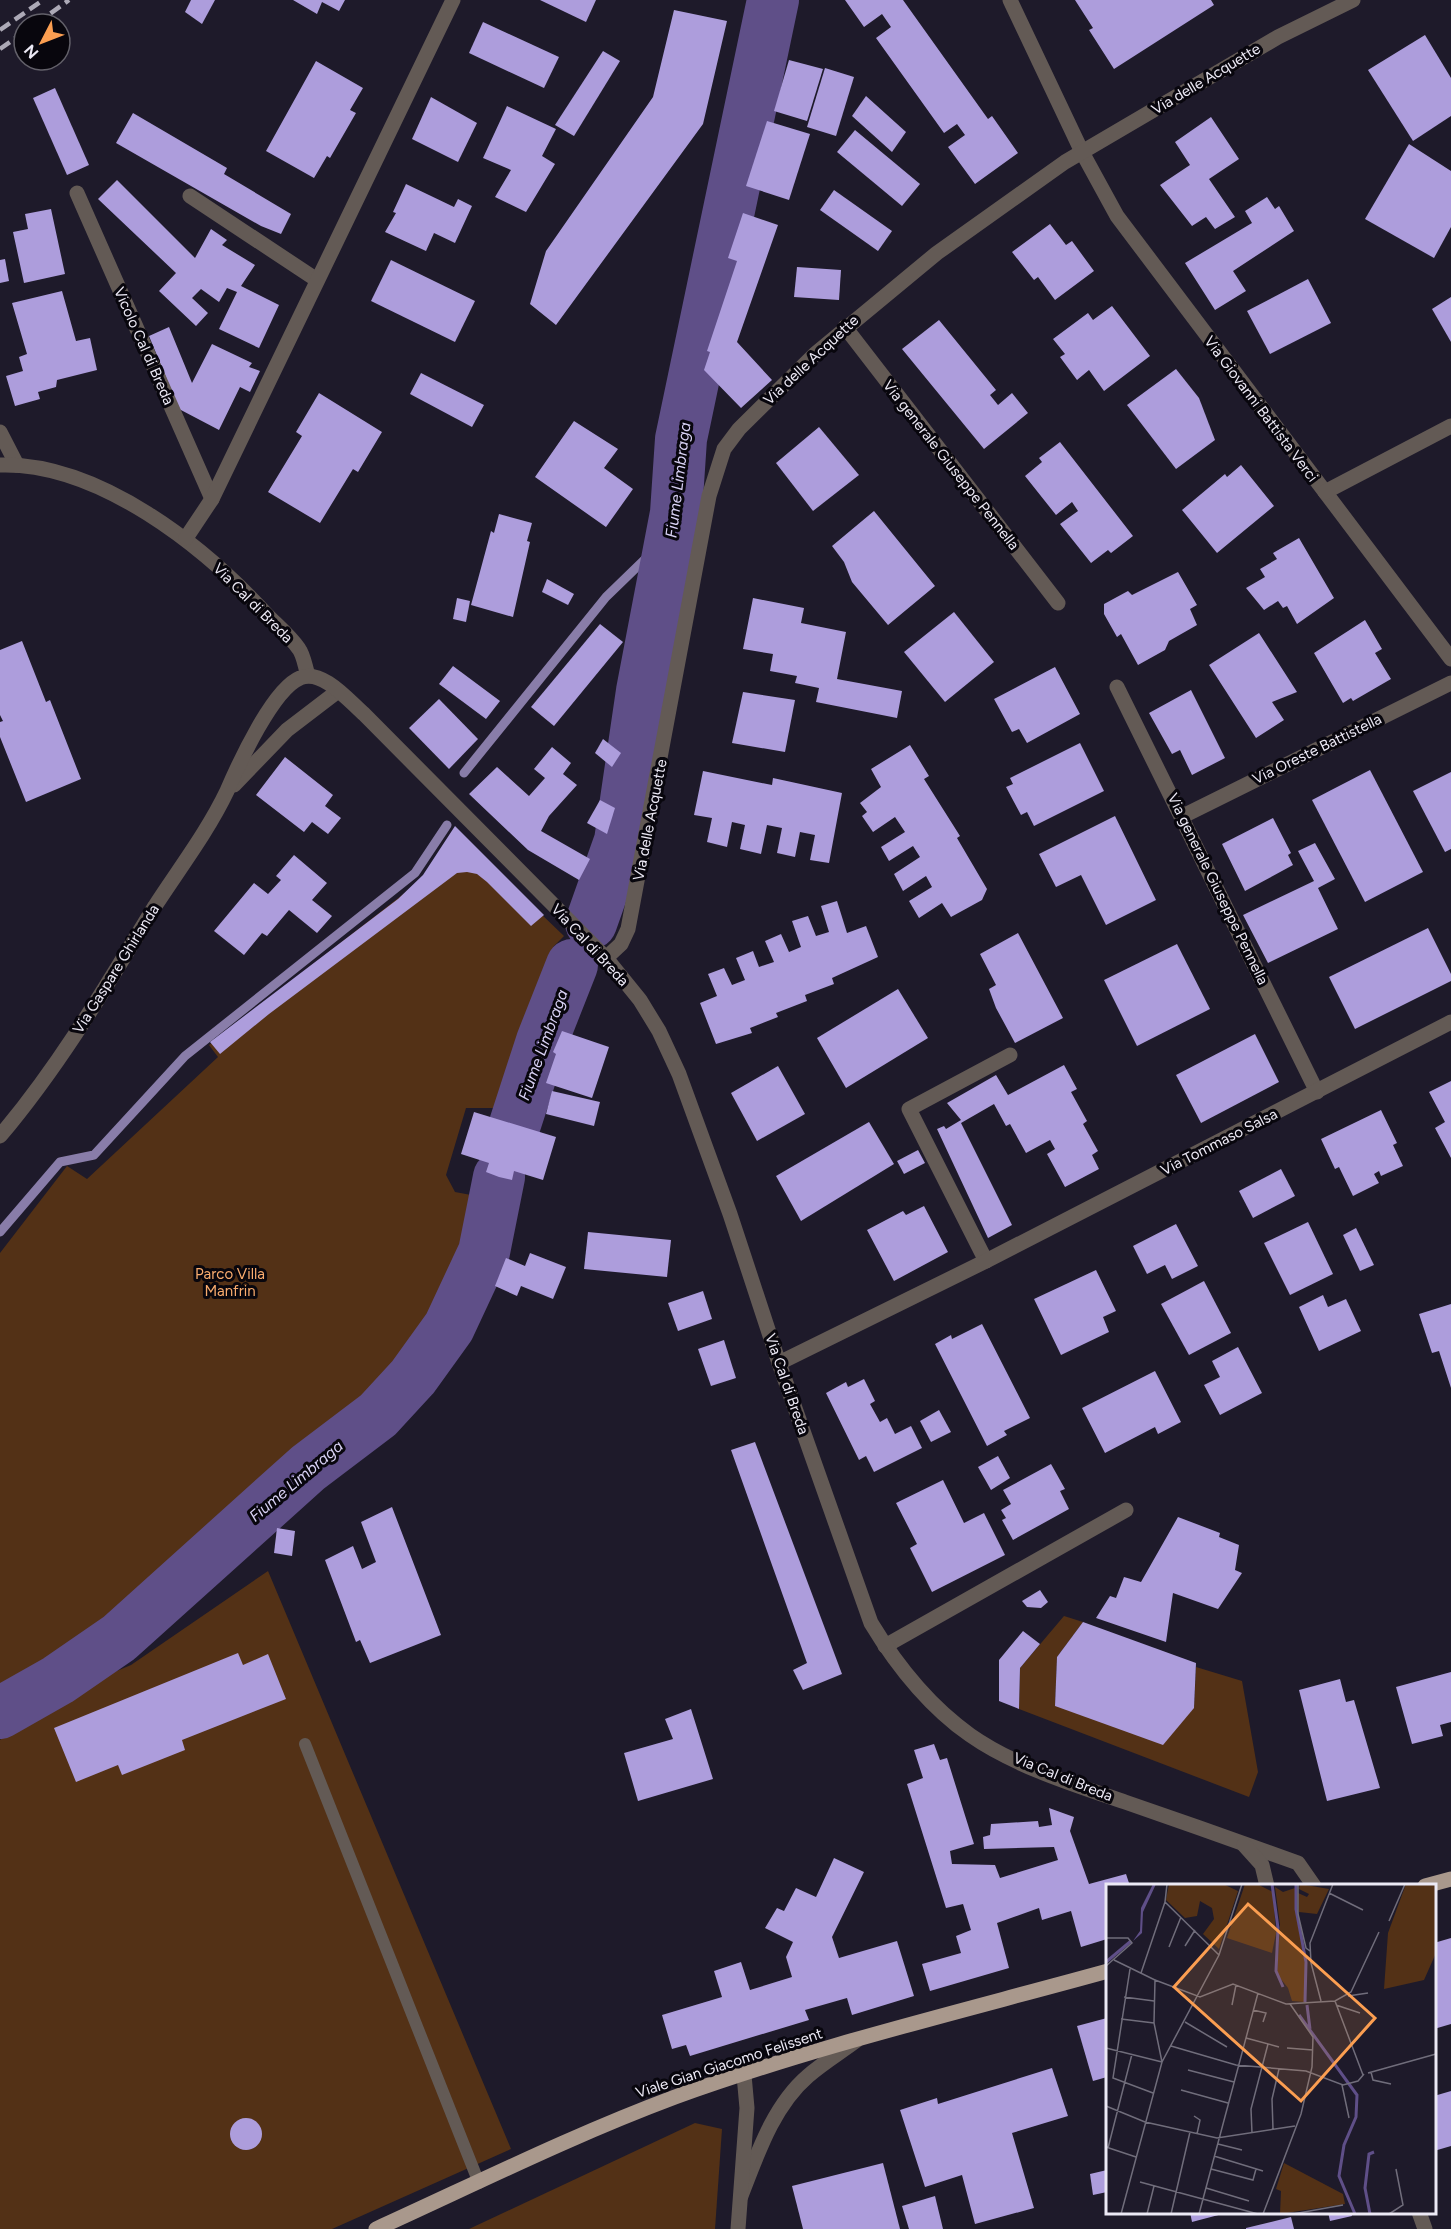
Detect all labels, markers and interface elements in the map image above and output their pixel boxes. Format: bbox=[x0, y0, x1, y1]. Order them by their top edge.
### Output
north arrow bbox=[12, 12, 72, 72]
street label: Via delle Acquette bbox=[1148, 39, 1264, 119]
text: N bbox=[20, 41, 42, 63]
street label: Vicolo Cal di Breda bbox=[110, 284, 178, 408]
street label: Via delle Acquette bbox=[760, 311, 862, 409]
street label: Via Giovanni Battista Verci bbox=[1200, 332, 1322, 486]
street label: Via generale Giuseppe Pennella bbox=[879, 376, 1023, 554]
water label: Fiume Limbraga bbox=[661, 421, 695, 539]
street label: Via Cal di Breda bbox=[209, 559, 297, 647]
street label: Via Oreste Battistella bbox=[1250, 710, 1384, 788]
street label: Via delle Acquette bbox=[629, 758, 671, 882]
street label: Via generale Giuseppe Pennella bbox=[1164, 790, 1272, 988]
street label: Via Cal di Breda bbox=[547, 900, 633, 990]
street label: Via Gaspare Ghirlanda bbox=[69, 901, 163, 1037]
water label: Fiume Limbraga bbox=[514, 987, 572, 1103]
street label: Via Tommaso Salsa bbox=[1158, 1105, 1280, 1179]
park label: Parco Villa Manfrin bbox=[195, 1265, 265, 1300]
street label: Via Cal di Breda bbox=[761, 1331, 813, 1437]
water label: Fiume Limbraga bbox=[245, 1436, 347, 1526]
street label: Via Cal di Breda bbox=[1011, 1749, 1115, 1805]
inset map bbox=[1106, 1884, 1436, 2214]
street label: Viale Gian Giacomo Felissent bbox=[633, 2024, 825, 2102]

